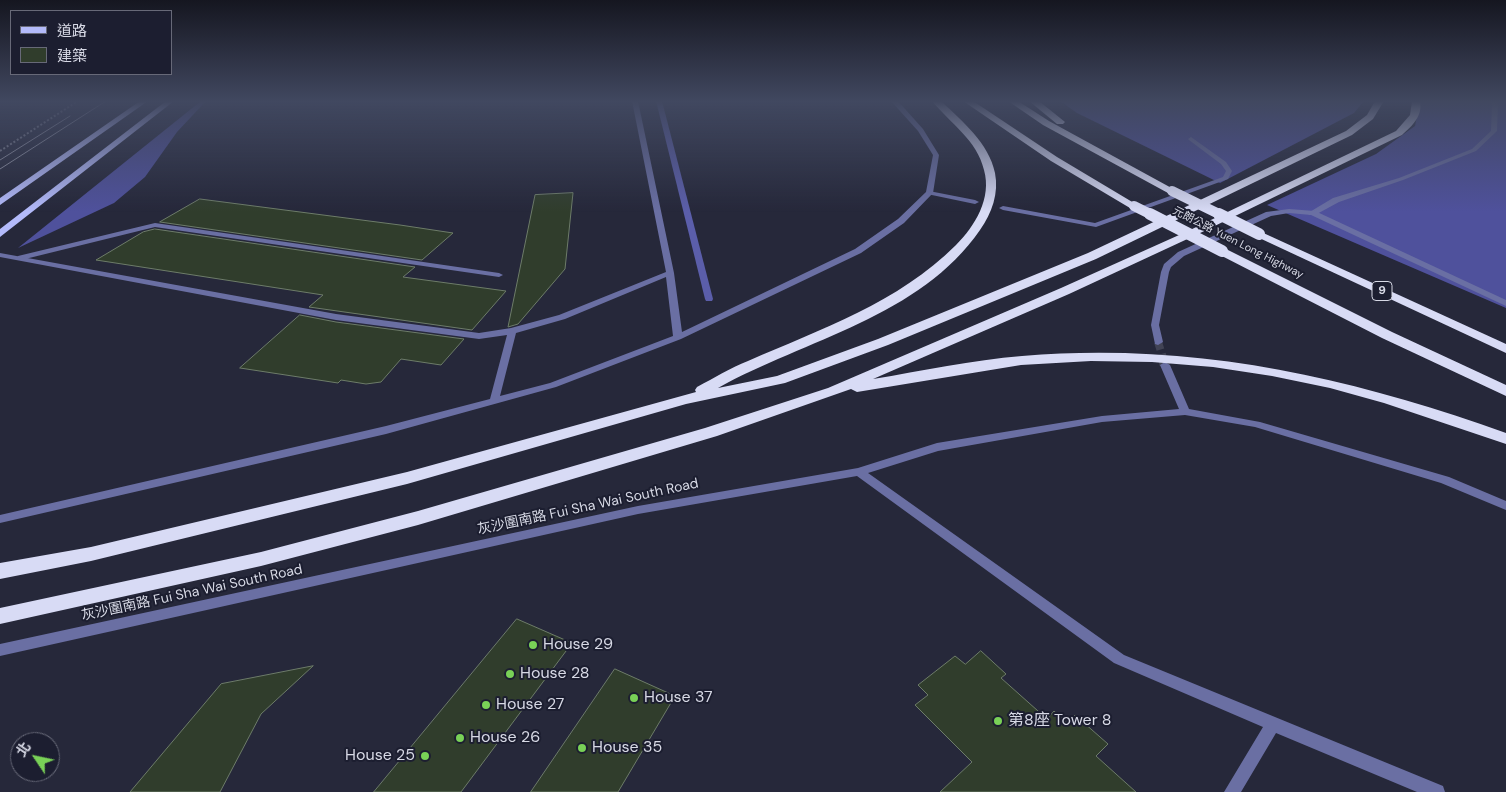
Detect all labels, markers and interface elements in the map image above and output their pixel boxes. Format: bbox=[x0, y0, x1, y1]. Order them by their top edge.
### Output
legend bbox=[10, 10, 172, 75]
text: 道路 bbox=[57, 21, 87, 41]
text: 建築 bbox=[57, 46, 87, 66]
street label: 元朗公路 Yuen Long Highway bbox=[1170, 204, 1306, 282]
road number: 9 bbox=[1372, 282, 1392, 300]
street label: 灰沙圍南路 Fui Sha Wai South Road bbox=[476, 475, 700, 539]
street label: 灰沙圍南路 Fui Sha Wai South Road bbox=[80, 561, 304, 625]
place label: House 29 bbox=[543, 635, 613, 655]
marker: House 29 bbox=[527, 639, 539, 651]
place label: House 28 bbox=[520, 664, 590, 684]
marker: House 28 bbox=[504, 668, 516, 680]
place label: House 37 bbox=[644, 688, 713, 708]
marker: House 37 bbox=[628, 692, 640, 704]
place label: House 27 bbox=[496, 695, 564, 715]
marker: House 27 bbox=[480, 699, 492, 711]
place label: 第8座 Tower 8 bbox=[1008, 711, 1112, 731]
marker: 第8座 Tower 8 bbox=[992, 715, 1004, 727]
place label: House 26 bbox=[470, 728, 540, 748]
north arrow bbox=[10, 732, 60, 782]
marker: House 26 bbox=[454, 732, 466, 744]
text: 北 bbox=[12, 738, 35, 760]
place label: House 35 bbox=[592, 738, 662, 758]
marker: House 35 bbox=[576, 742, 588, 754]
place label: House 25 bbox=[345, 746, 415, 766]
marker: House 25 bbox=[419, 750, 431, 762]

